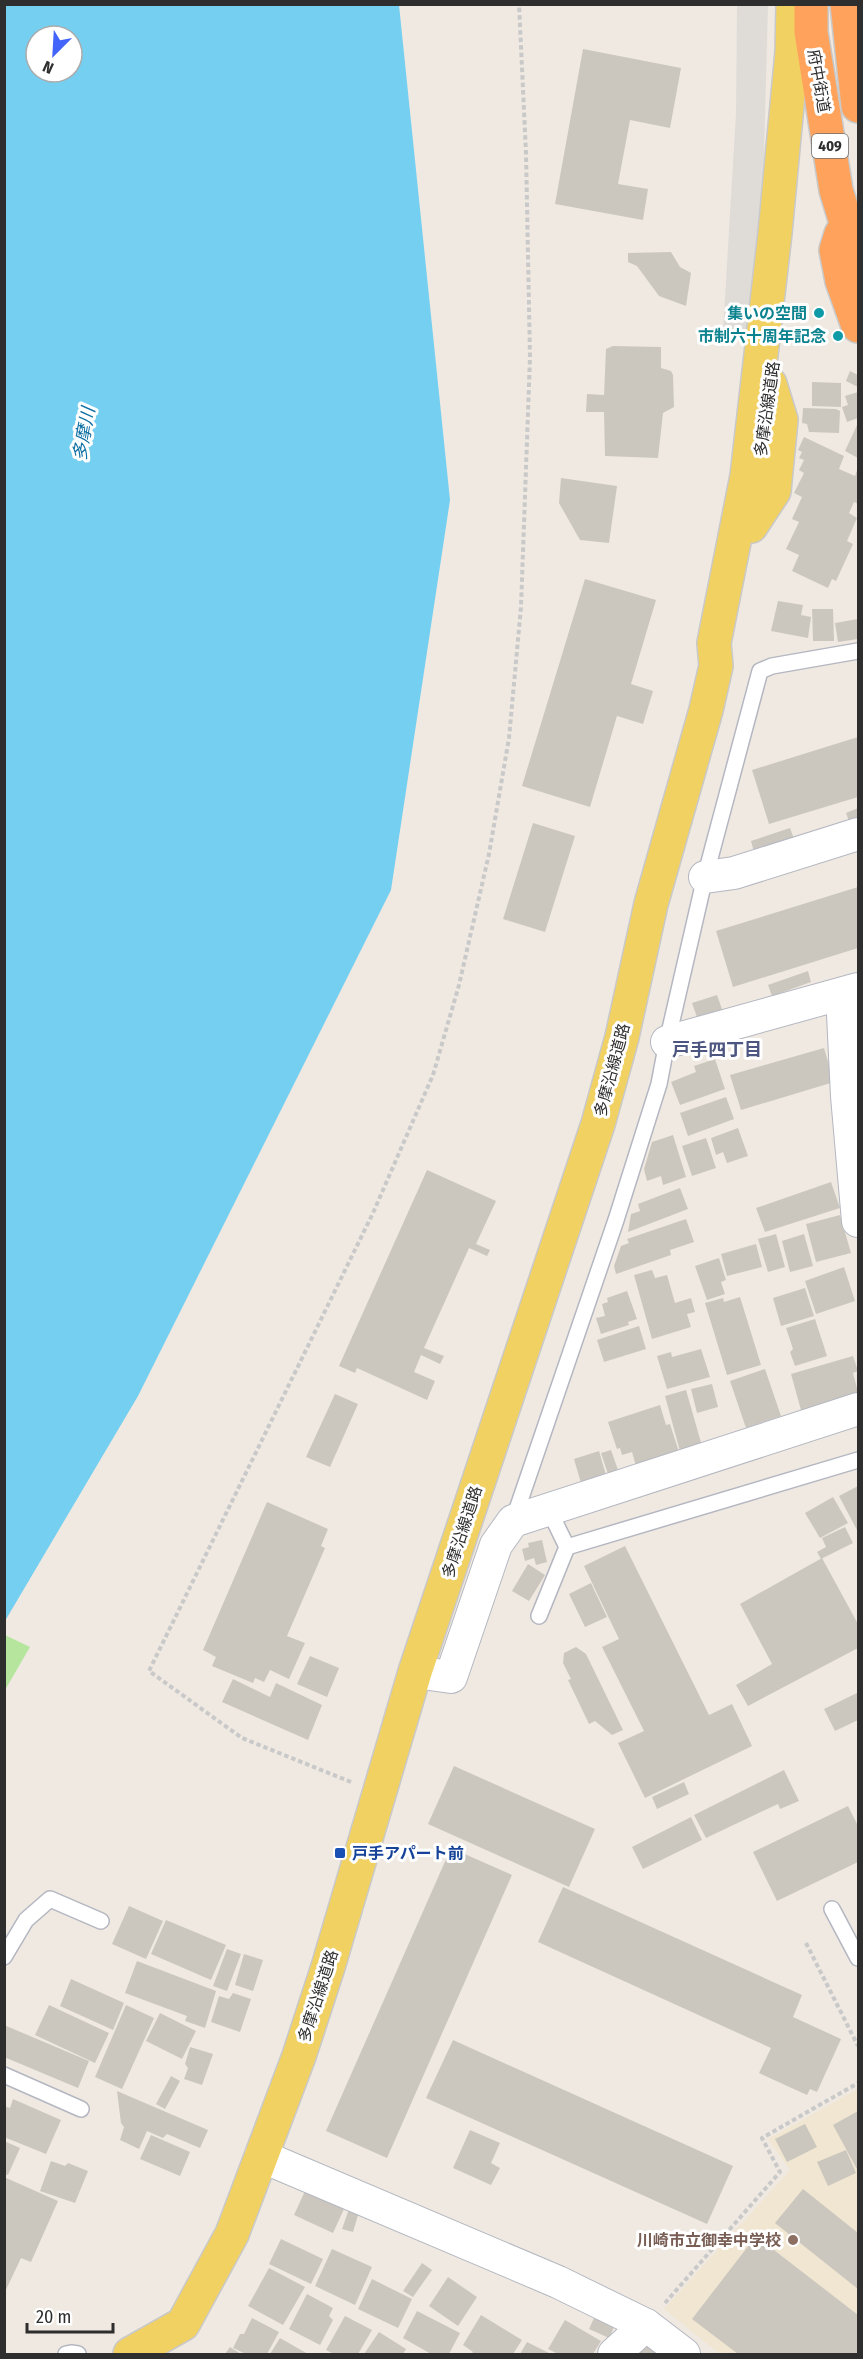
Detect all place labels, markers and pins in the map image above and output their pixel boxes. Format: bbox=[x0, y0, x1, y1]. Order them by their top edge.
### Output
place label: 集いの空間 bbox=[727, 304, 807, 323]
marker: 集いの空間 bbox=[812, 306, 826, 320]
place label: 市制六十周年記念 bbox=[698, 327, 826, 346]
marker: 市制六十周年記念 bbox=[831, 329, 845, 343]
place label: 戸手アパート前 bbox=[352, 1844, 464, 1863]
marker: 戸手アパート前 bbox=[333, 1846, 347, 1860]
place label: 川崎市立御幸中学校 bbox=[637, 2231, 781, 2250]
marker: 川崎市立御幸中学校 bbox=[786, 2233, 800, 2247]

